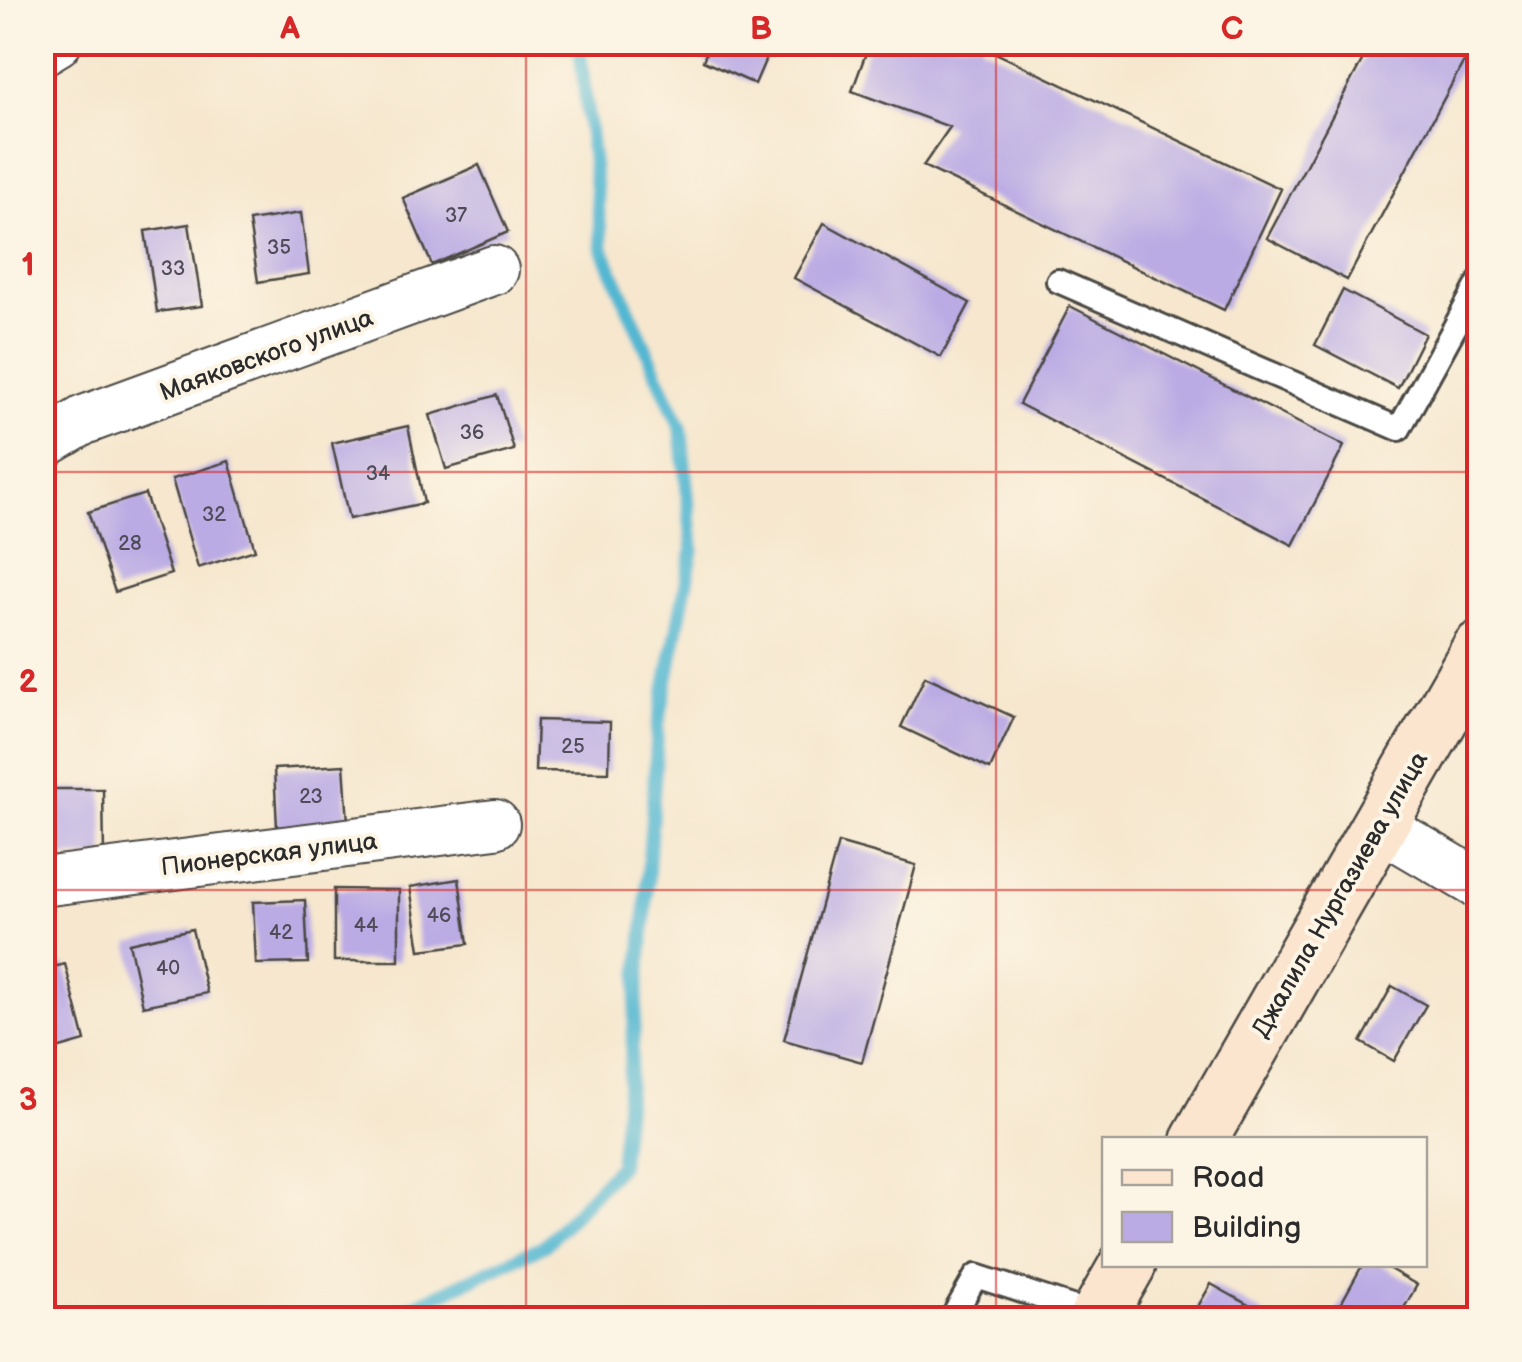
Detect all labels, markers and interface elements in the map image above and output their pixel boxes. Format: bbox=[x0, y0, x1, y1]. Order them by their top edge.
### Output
text: A bbox=[279, 10, 300, 49]
text: B bbox=[750, 10, 772, 49]
text: C bbox=[1221, 10, 1243, 49]
house number: 37 bbox=[445, 204, 467, 228]
house number: 35 bbox=[267, 236, 291, 260]
text: 1 bbox=[21, 246, 35, 285]
house number: 33 bbox=[161, 257, 185, 281]
street label: Маяковского улица bbox=[156, 302, 378, 408]
house number: 36 bbox=[460, 421, 484, 445]
house number: 34 bbox=[366, 462, 390, 486]
house number: 32 bbox=[202, 503, 226, 527]
house number: 28 bbox=[118, 532, 142, 556]
text: 2 bbox=[18, 663, 38, 702]
house number: 25 bbox=[561, 735, 585, 759]
street label: Джалила Нургазиева улица bbox=[1246, 746, 1435, 1043]
house number: 23 bbox=[299, 785, 323, 809]
street label: Пионерская улица bbox=[159, 826, 379, 883]
house number: 46 bbox=[427, 904, 451, 928]
house number: 44 bbox=[354, 914, 378, 938]
house number: 42 bbox=[269, 921, 293, 945]
house number: 40 bbox=[156, 957, 180, 981]
text: 3 bbox=[19, 1081, 37, 1120]
legend bbox=[1102, 1137, 1427, 1267]
text: Road bbox=[1192, 1160, 1265, 1196]
text: Building bbox=[1192, 1210, 1301, 1246]

